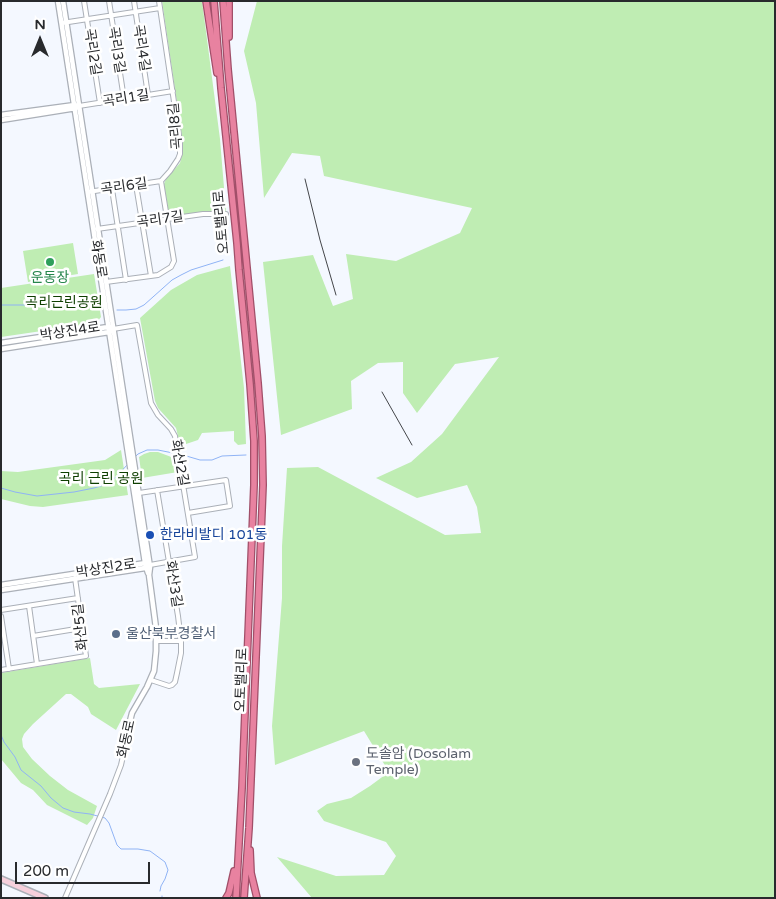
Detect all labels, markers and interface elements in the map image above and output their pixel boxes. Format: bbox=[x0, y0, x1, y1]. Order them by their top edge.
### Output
north arrow bbox=[15, 15, 65, 65]
text: N bbox=[34, 16, 46, 33]
street label: 곡리4길 bbox=[129, 23, 153, 73]
street label: 곡리3길 bbox=[104, 25, 128, 75]
street label: 곡리2길 bbox=[80, 27, 104, 77]
street label: 곡리1길 bbox=[101, 87, 151, 111]
street label: 곡리8길 bbox=[166, 102, 186, 150]
street label: 곡리6길 bbox=[99, 175, 149, 199]
street label: 오토밸리로 bbox=[211, 189, 233, 255]
street label: 곡리7길 bbox=[135, 208, 185, 232]
street label: 화동로 bbox=[87, 239, 109, 279]
marker: 운동장 bbox=[44, 256, 56, 268]
place label: 운동장 bbox=[31, 270, 69, 286]
park label: 곡리근린공원 bbox=[25, 295, 103, 311]
street label: 박상진4로 bbox=[39, 319, 101, 345]
street label: 화산2길 bbox=[167, 438, 191, 488]
park label: 곡리 근린 공원 bbox=[59, 471, 143, 487]
place label: 한라비발디 101동 bbox=[160, 527, 267, 543]
marker: 한라비발디 101동 bbox=[144, 529, 156, 541]
street label: 박상진2로 bbox=[75, 556, 137, 582]
street label: 화산3길 bbox=[161, 559, 185, 609]
street label: 화산5길 bbox=[70, 603, 92, 651]
place label: 울산북부경찰서 bbox=[126, 626, 216, 642]
marker: 울산북부경찰서 bbox=[110, 628, 122, 640]
street label: 오토밸리로 bbox=[232, 648, 252, 712]
street label: 화동로 bbox=[115, 718, 139, 760]
place label: 도솔암 (Dosolam Temple) bbox=[366, 746, 471, 779]
marker: 도솔암 (Dosolam Temple) bbox=[350, 756, 362, 768]
scale bar bbox=[18, 852, 152, 884]
text: 200 m bbox=[23, 862, 69, 880]

